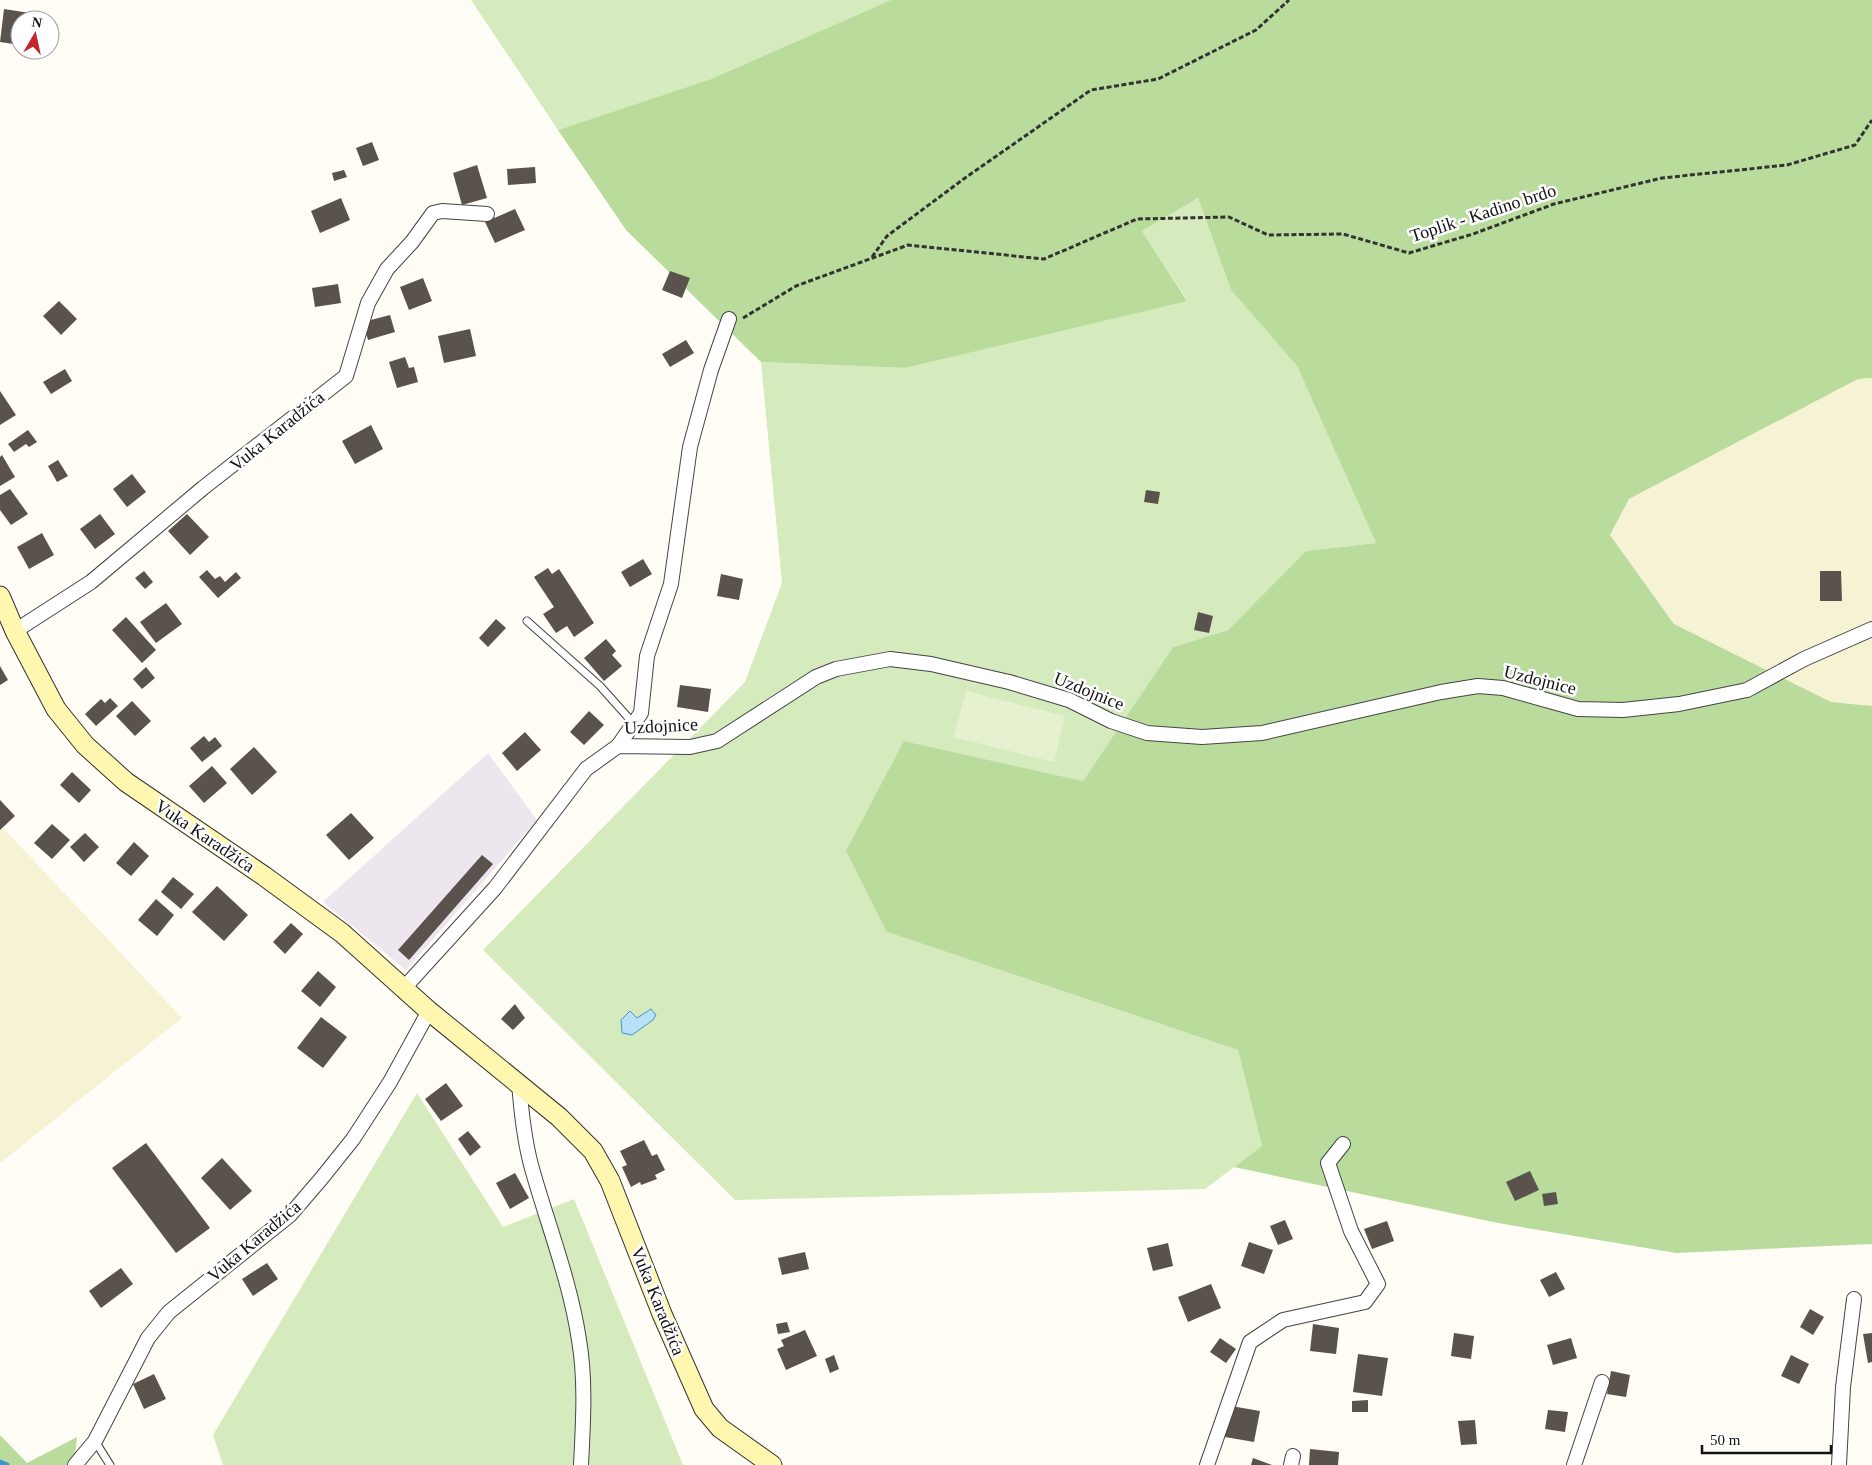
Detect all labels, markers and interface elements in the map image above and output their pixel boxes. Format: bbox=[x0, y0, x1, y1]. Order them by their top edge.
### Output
north arrow bbox=[10, 10, 60, 60]
text: N bbox=[31, 14, 43, 31]
street label: Toplik - Kadino brdo bbox=[1408, 180, 1558, 246]
street label: Vuka Karadžića bbox=[226, 387, 328, 475]
street label: Uzdojnice bbox=[1502, 661, 1578, 699]
street label: Uzdojnice bbox=[1051, 668, 1127, 714]
street label: Uzdojnice bbox=[624, 714, 698, 738]
street label: Vuka Karadžića bbox=[152, 795, 258, 877]
street label: Vuka Karadžića bbox=[203, 1196, 305, 1286]
street label: Vuka Karadžića bbox=[627, 1244, 689, 1358]
scale bar bbox=[1702, 1422, 1831, 1454]
text: 50 m bbox=[1710, 1432, 1741, 1448]

